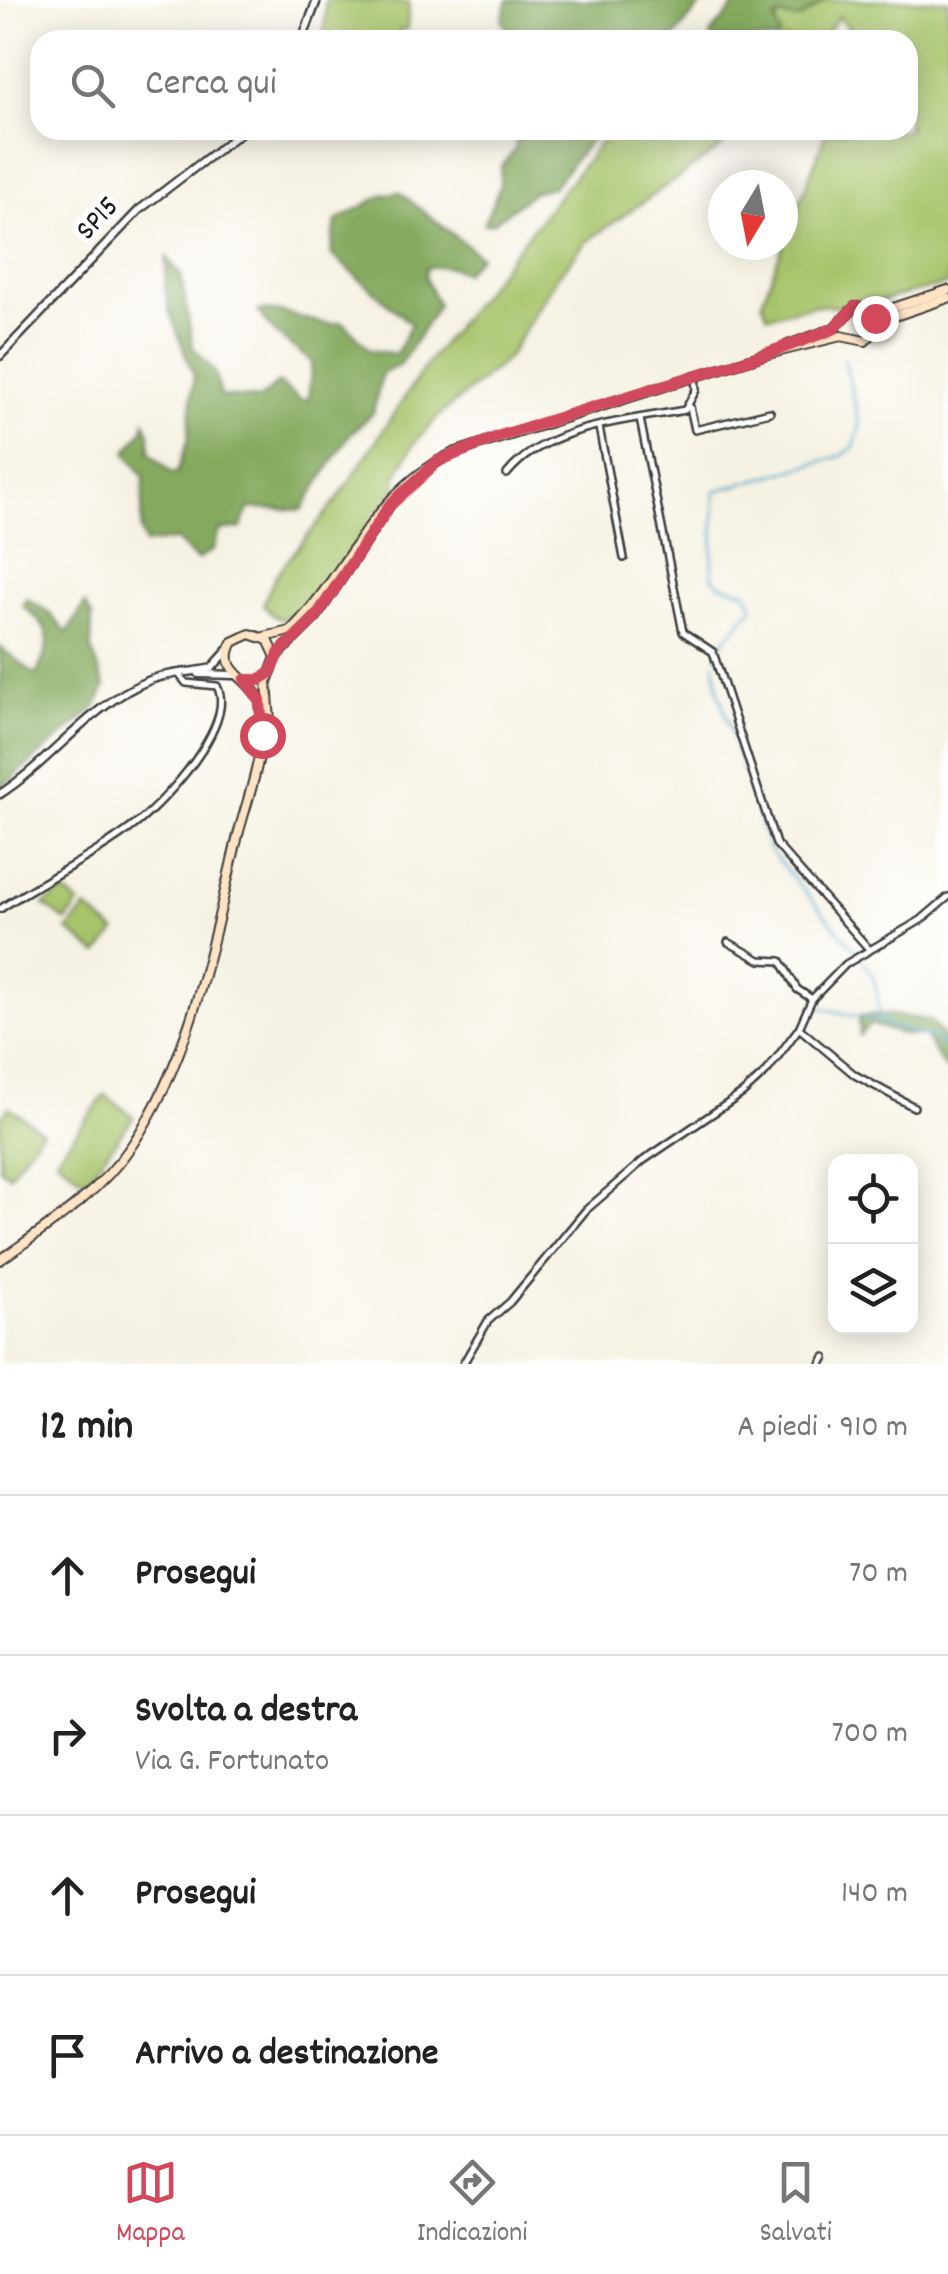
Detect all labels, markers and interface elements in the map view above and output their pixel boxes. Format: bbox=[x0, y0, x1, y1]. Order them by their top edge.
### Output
search box bbox=[30, 30, 918, 140]
icon: search bbox=[65, 58, 120, 113]
text: Cerca qui bbox=[145, 58, 277, 113]
north arrow bbox=[708, 170, 798, 260]
street label: SP15 bbox=[67, 188, 131, 252]
route end bbox=[853, 296, 899, 342]
route start bbox=[240, 713, 286, 759]
map controls bbox=[828, 1154, 918, 1334]
button: locate bbox=[828, 1154, 918, 1244]
button: layers bbox=[828, 1244, 918, 1334]
text: 12 min bbox=[40, 1399, 133, 1459]
text: A piedi · 910 m bbox=[737, 1406, 908, 1452]
icon: ahead bbox=[40, 1548, 95, 1603]
text: Prosegui bbox=[135, 1548, 256, 1603]
text: 70 m bbox=[849, 1552, 908, 1598]
text: Svolta a destra bbox=[135, 1685, 357, 1740]
icon: right bbox=[40, 1708, 95, 1763]
text: 700 m bbox=[832, 1712, 908, 1758]
text: Via G. Fortunato bbox=[135, 1740, 329, 1786]
icon: ahead bbox=[40, 1868, 95, 1923]
text: Prosegui bbox=[135, 1868, 256, 1923]
text: 140 m bbox=[841, 1872, 908, 1918]
icon: arrive bbox=[40, 2028, 95, 2083]
text: Arrivo a destinazione bbox=[135, 2028, 438, 2083]
tab: Mappa bbox=[116, 2155, 185, 2255]
tab: Indicazioni bbox=[417, 2155, 527, 2255]
tab: Salvati bbox=[759, 2155, 832, 2255]

